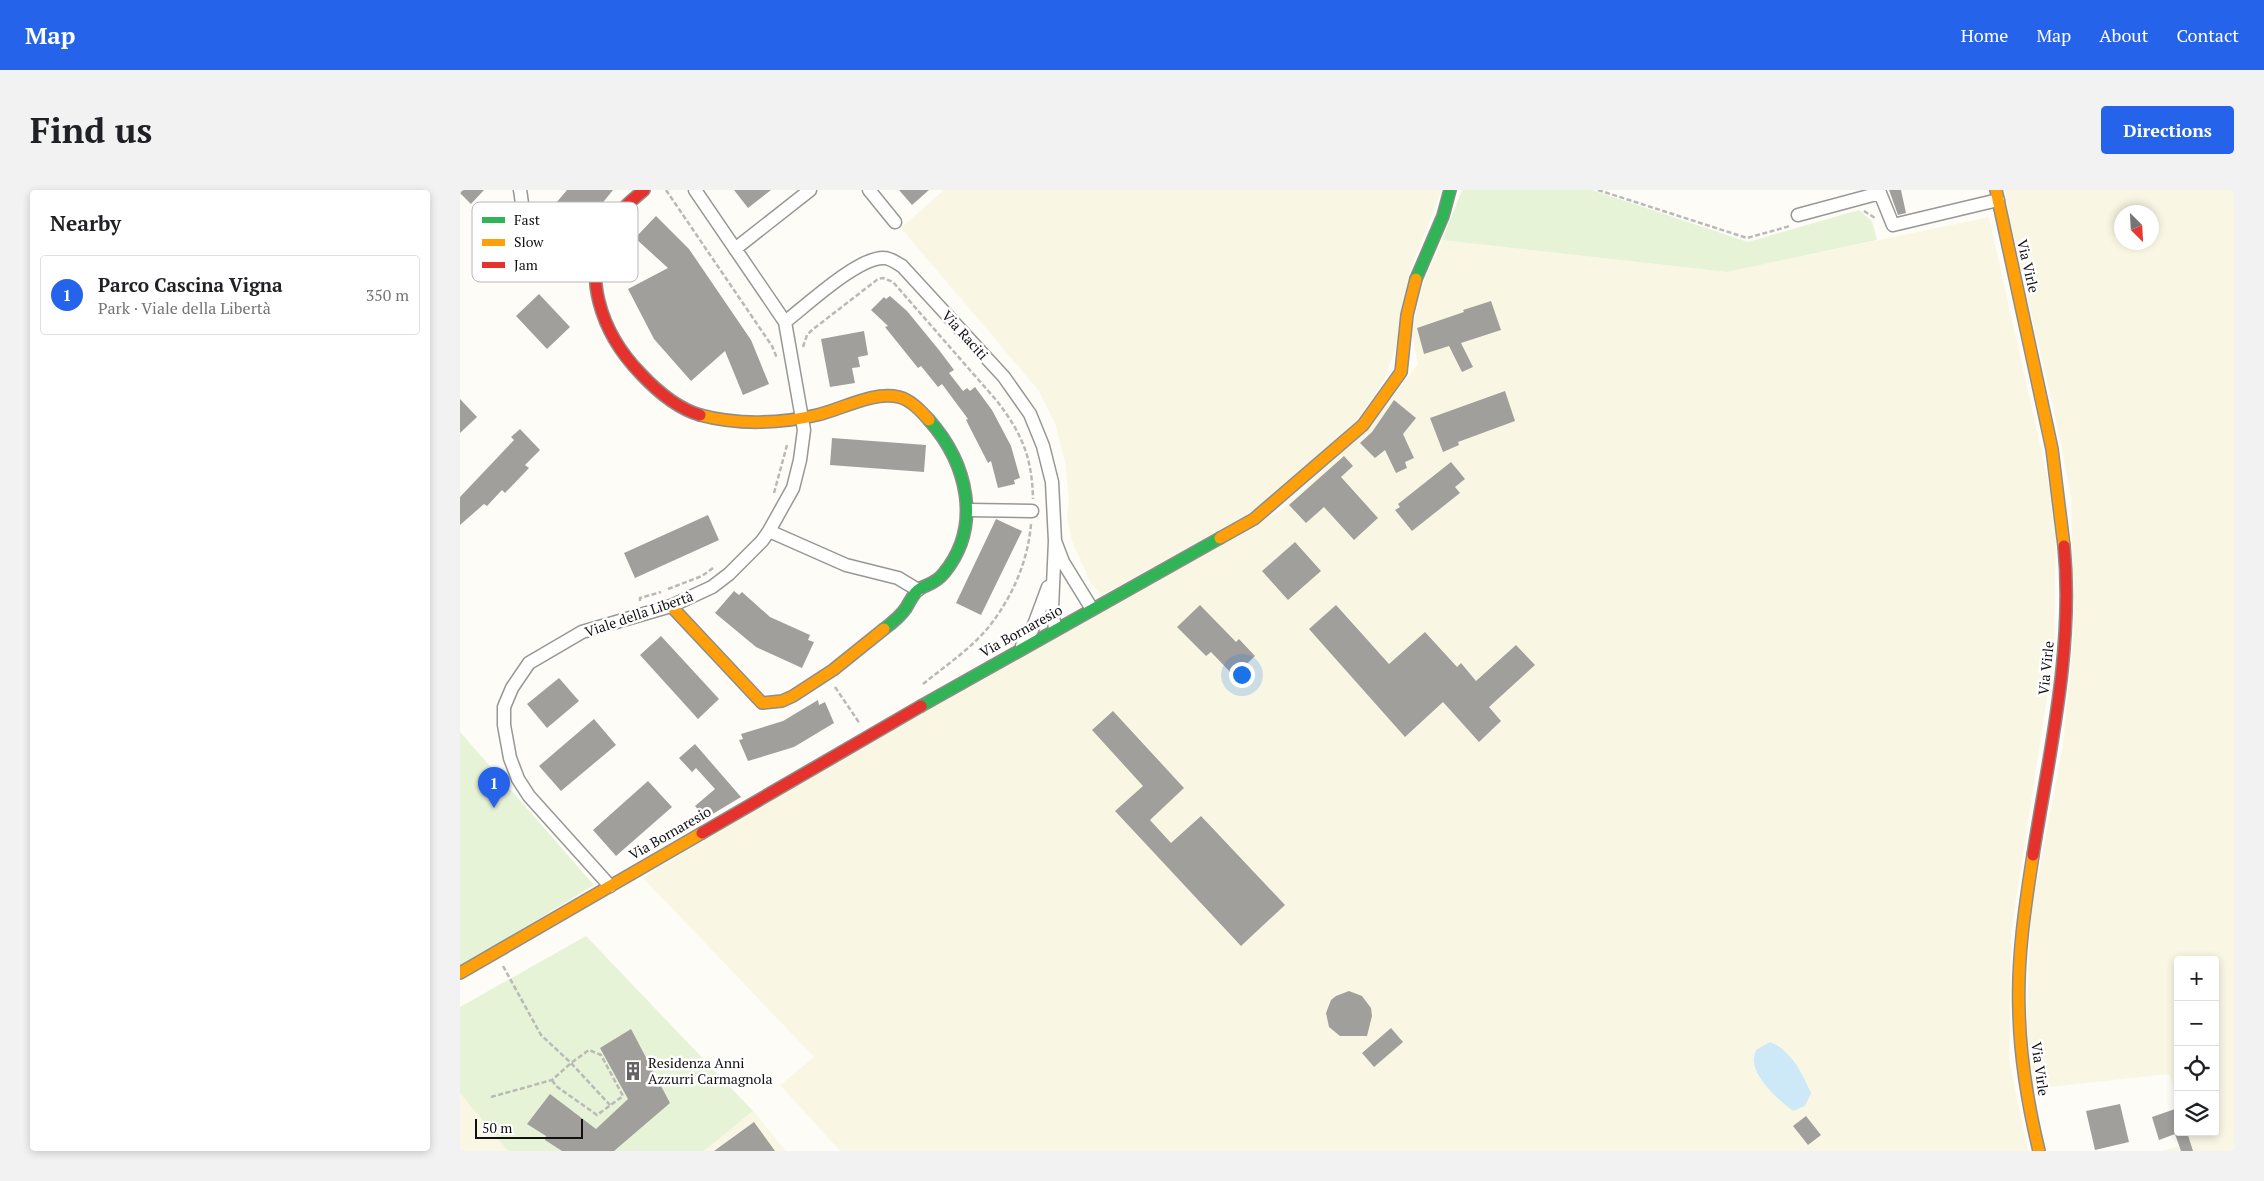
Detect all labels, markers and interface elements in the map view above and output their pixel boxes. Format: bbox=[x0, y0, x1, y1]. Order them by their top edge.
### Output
text: Map bbox=[25, 19, 75, 51]
text: Home bbox=[1961, 23, 2008, 47]
text: Map bbox=[2036, 23, 2071, 47]
text: About bbox=[2099, 23, 2148, 47]
text: Contact bbox=[2176, 23, 2239, 47]
button: Directions bbox=[2101, 106, 2234, 154]
text: Find us bbox=[30, 107, 152, 153]
legend bbox=[472, 202, 638, 282]
north arrow bbox=[2114, 205, 2159, 250]
text: Nearby bbox=[50, 209, 121, 237]
text: Fast bbox=[514, 210, 541, 229]
text: Slow bbox=[514, 232, 544, 251]
street label: Via Virle bbox=[2013, 237, 2044, 294]
text: Jam bbox=[514, 255, 538, 274]
text: Parco Cascina Vigna bbox=[98, 272, 283, 297]
text: 1 bbox=[62, 284, 72, 306]
text: 350 m bbox=[366, 284, 409, 306]
text: Park · Viale della Libertà bbox=[98, 297, 271, 319]
street label: Via Raciti bbox=[938, 306, 993, 363]
street label: Viale della Libertà bbox=[582, 586, 696, 641]
street label: Via Bornaresio bbox=[976, 600, 1066, 661]
street label: Via Virle bbox=[2033, 640, 2058, 696]
your location bbox=[1229, 662, 1255, 688]
pin: 1 bbox=[478, 767, 510, 808]
street label: Via Bornaresio bbox=[625, 801, 714, 864]
map controls bbox=[2174, 956, 2219, 1136]
button: + bbox=[2174, 956, 2219, 1001]
button: − bbox=[2174, 1001, 2219, 1046]
street label: Via Virle bbox=[2027, 1041, 2054, 1097]
button: locate bbox=[2174, 1046, 2219, 1091]
place label: Residenza Anni Azzurri Carmagnola bbox=[648, 1053, 773, 1088]
building icon: Residenza Anni Azzurri Carmagnola bbox=[622, 1060, 644, 1082]
button: layers bbox=[2174, 1091, 2219, 1136]
scale bar bbox=[475, 1116, 582, 1139]
text: 50 m bbox=[482, 1118, 512, 1137]

